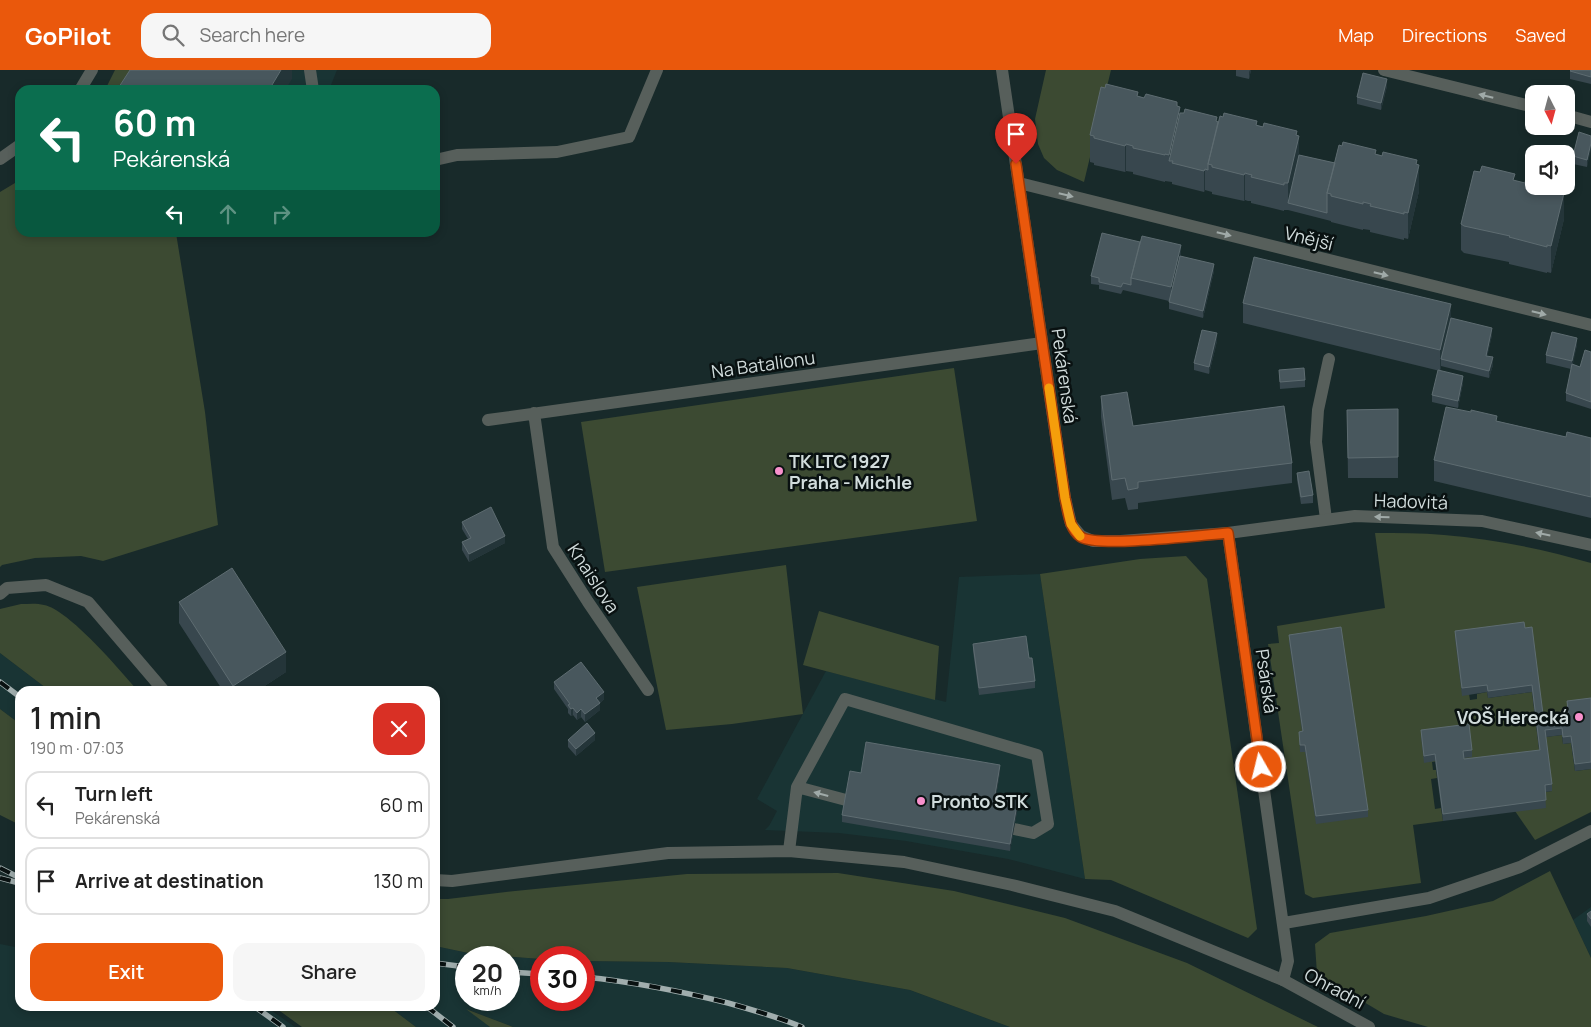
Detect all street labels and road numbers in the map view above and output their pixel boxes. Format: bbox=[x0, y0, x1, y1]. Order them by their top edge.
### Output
street label: Vnější bbox=[1282, 220, 1336, 256]
street label: Pekárenská bbox=[1046, 327, 1084, 425]
street label: Na Batalionu bbox=[710, 345, 816, 383]
street label: Hadovitá bbox=[1374, 488, 1448, 514]
street label: Knaislova bbox=[563, 539, 625, 617]
street label: Psárská bbox=[1251, 647, 1283, 715]
street label: Ohradní bbox=[1300, 962, 1370, 1014]

